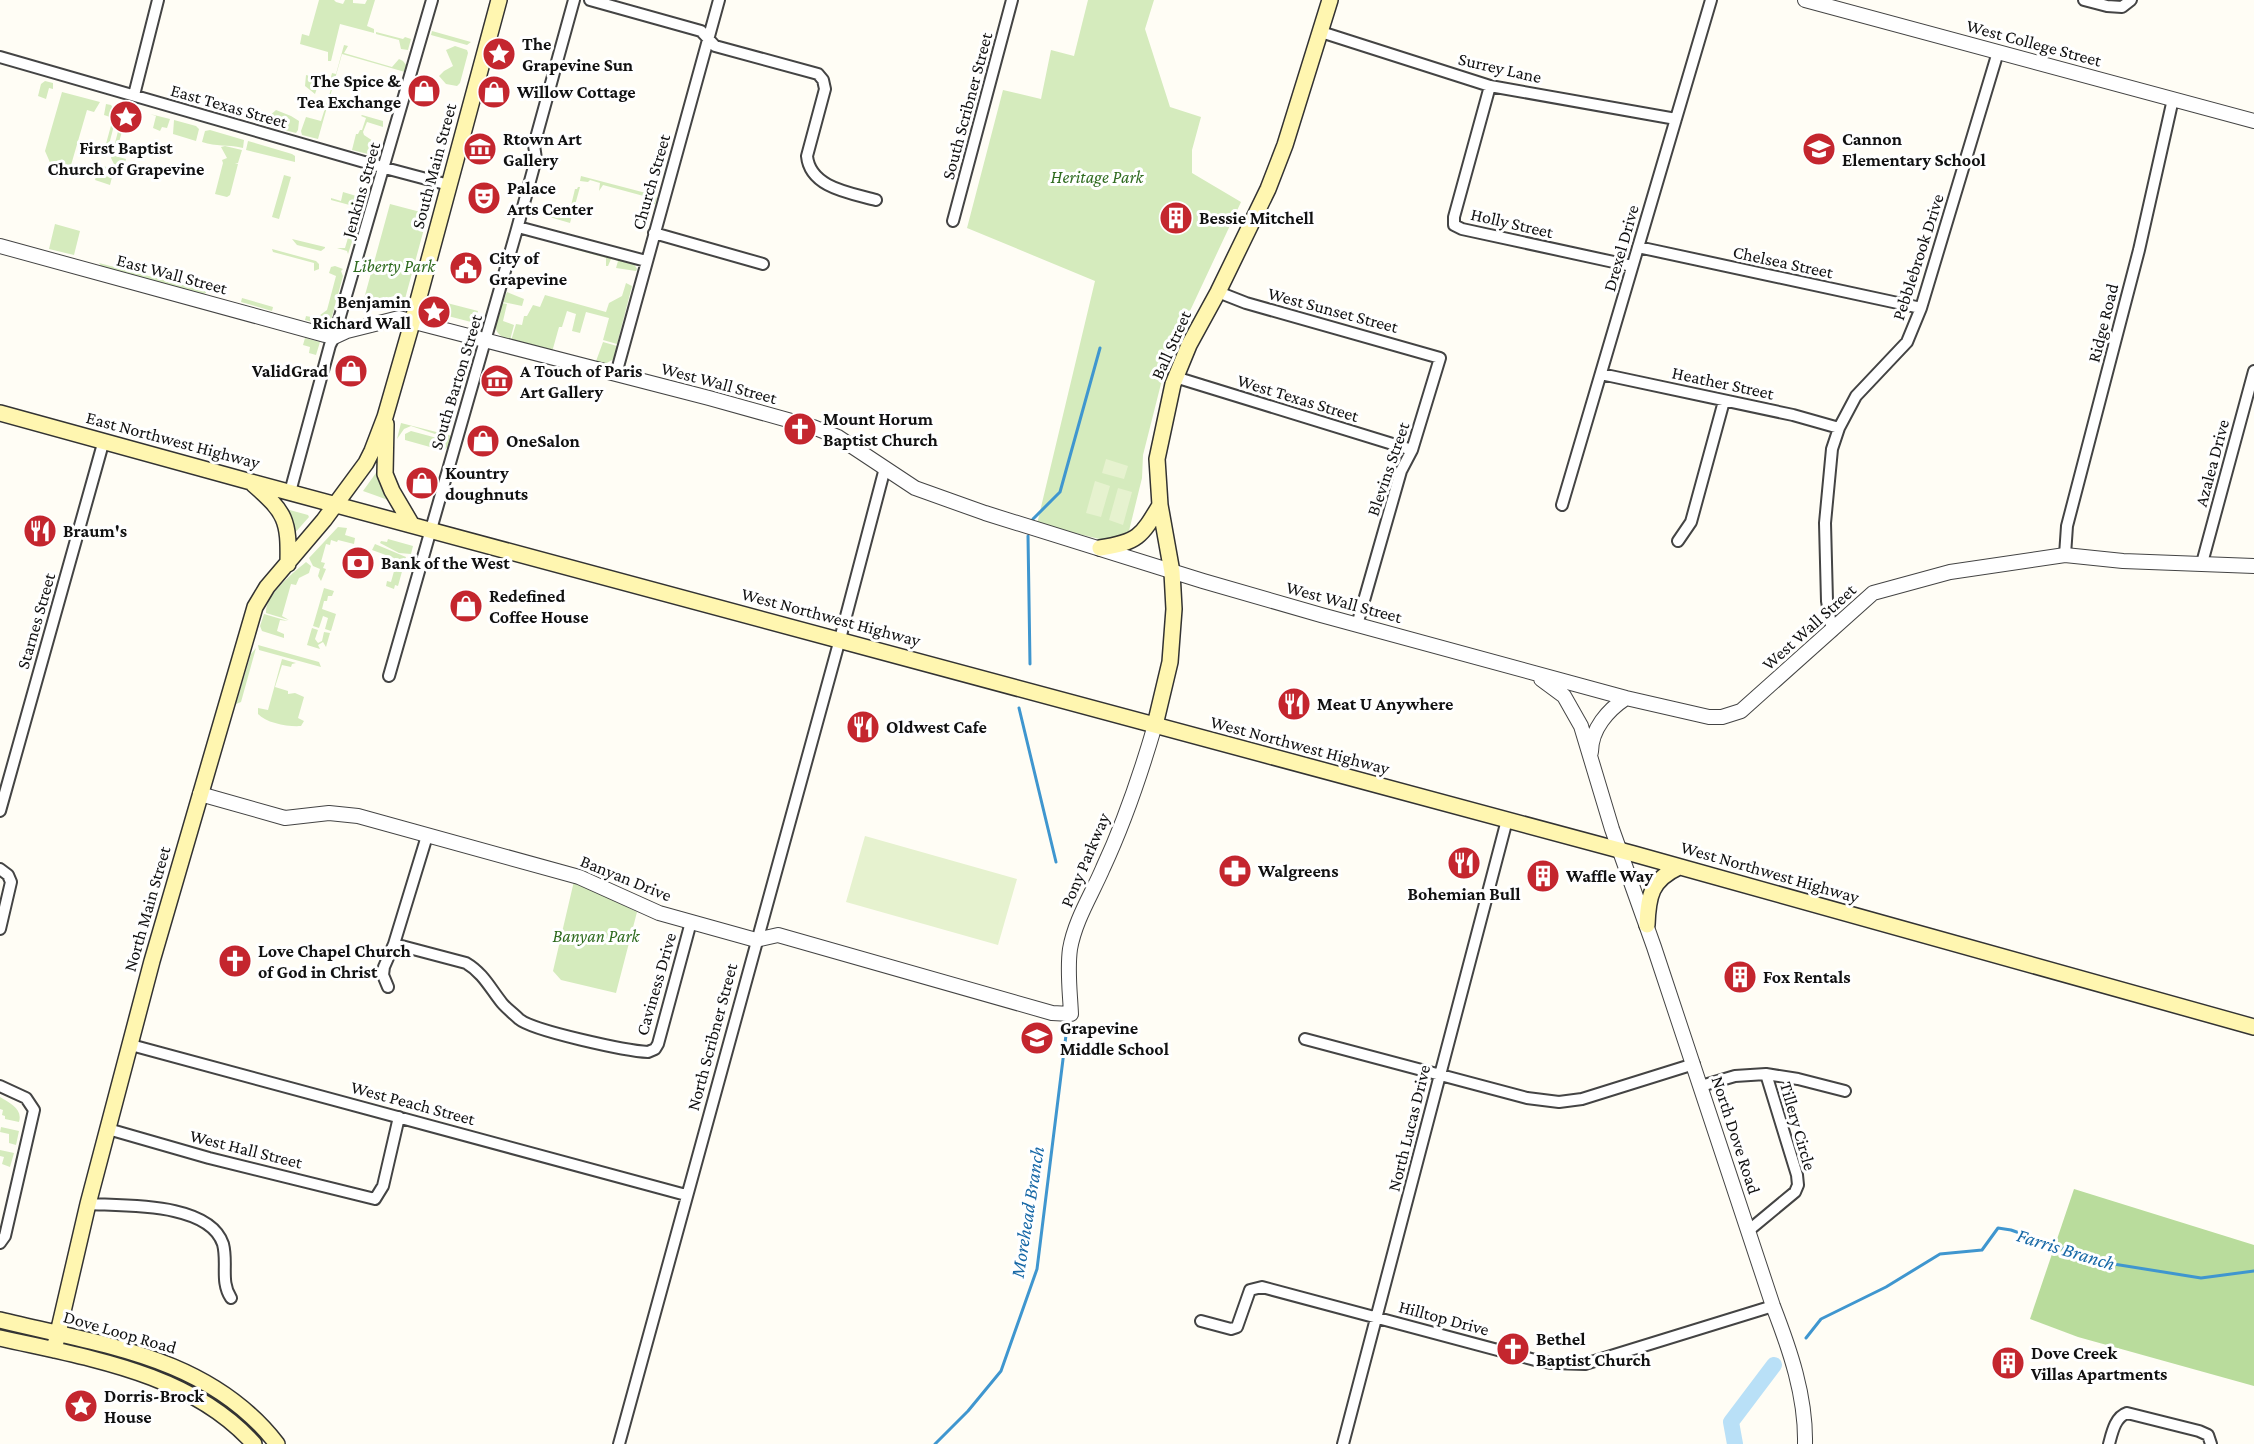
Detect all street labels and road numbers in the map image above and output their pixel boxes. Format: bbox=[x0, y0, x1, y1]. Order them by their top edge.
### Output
street label: West College Street bbox=[1964, 15, 2105, 71]
street label: South Scribner Street bbox=[938, 29, 997, 182]
street label: Surrey Lane bbox=[1456, 49, 1544, 87]
street label: East Texas Street bbox=[168, 80, 291, 133]
street label: South Main Street bbox=[408, 100, 461, 231]
street label: Church Street bbox=[628, 131, 674, 232]
street label: Jenkins Street bbox=[337, 139, 384, 242]
street label: Pebblebrook Drive bbox=[1888, 191, 1948, 323]
street label: Drexel Drive bbox=[1599, 202, 1643, 294]
street label: Holly Street bbox=[1469, 204, 1556, 242]
street label: Chelsea Street bbox=[1731, 242, 1836, 283]
street label: East Wall Street bbox=[115, 250, 230, 299]
street label: Ridge Road bbox=[2084, 281, 2123, 364]
street label: West Sunset Street bbox=[1266, 283, 1401, 337]
street label: Ball Street bbox=[1147, 307, 1195, 382]
street label: South Barton Street bbox=[426, 311, 486, 452]
street label: West Wall Street bbox=[659, 358, 780, 408]
street label: Heather Street bbox=[1670, 362, 1777, 404]
street label: West Texas Street bbox=[1235, 370, 1362, 426]
street label: East Northwest Highway bbox=[84, 407, 263, 473]
street label: Azalea Drive bbox=[2191, 417, 2233, 509]
street label: Blevins Street bbox=[1363, 419, 1414, 518]
street label: Starnes Street bbox=[13, 570, 60, 671]
street label: West Wall Street bbox=[1284, 577, 1405, 627]
street label: West Wall Street bbox=[1758, 579, 1861, 674]
street label: West Northwest Highway bbox=[739, 583, 923, 651]
street label: West Northwest Highway bbox=[1208, 711, 1392, 779]
street label: Pony Parkway bbox=[1056, 809, 1114, 910]
street label: West Northwest Highway bbox=[1679, 837, 1862, 907]
street label: North Main Street bbox=[120, 843, 175, 974]
street label: Banyan Drive bbox=[578, 851, 675, 905]
street label: Caviness Drive bbox=[632, 930, 680, 1038]
street label: North Scribner Street bbox=[683, 960, 742, 1113]
street label: North Lucas Drive bbox=[1384, 1063, 1434, 1193]
street label: North Dove Road bbox=[1708, 1073, 1765, 1197]
street label: West Peach Street bbox=[349, 1077, 478, 1129]
street label: Tillery Circle bbox=[1776, 1079, 1820, 1173]
street label: West Hall Street bbox=[188, 1125, 305, 1173]
street label: Hilltop Drive bbox=[1397, 1296, 1491, 1340]
street label: Dove Loop Road bbox=[61, 1306, 179, 1358]

